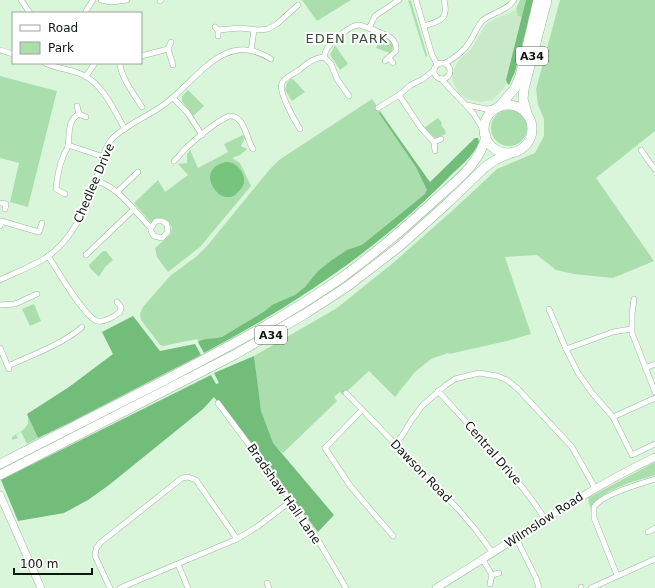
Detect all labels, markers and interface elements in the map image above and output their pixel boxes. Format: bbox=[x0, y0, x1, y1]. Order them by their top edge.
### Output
legend bbox=[12, 12, 142, 64]
text: Road bbox=[48, 21, 78, 35]
district label: EDEN PARK bbox=[306, 31, 388, 46]
text: Park bbox=[48, 41, 74, 55]
road number: A34 bbox=[516, 47, 548, 65]
street label: Chedlee Drive bbox=[71, 141, 117, 225]
road number: A34 bbox=[255, 326, 287, 344]
street label: Central Drive bbox=[462, 418, 524, 488]
street label: Dawson Road bbox=[388, 437, 454, 505]
street label: Bradshaw Hall Lane bbox=[244, 441, 324, 547]
street label: Wilmslow Road bbox=[502, 489, 586, 551]
scale bar bbox=[14, 550, 92, 576]
text: 100 m bbox=[20, 557, 58, 571]

